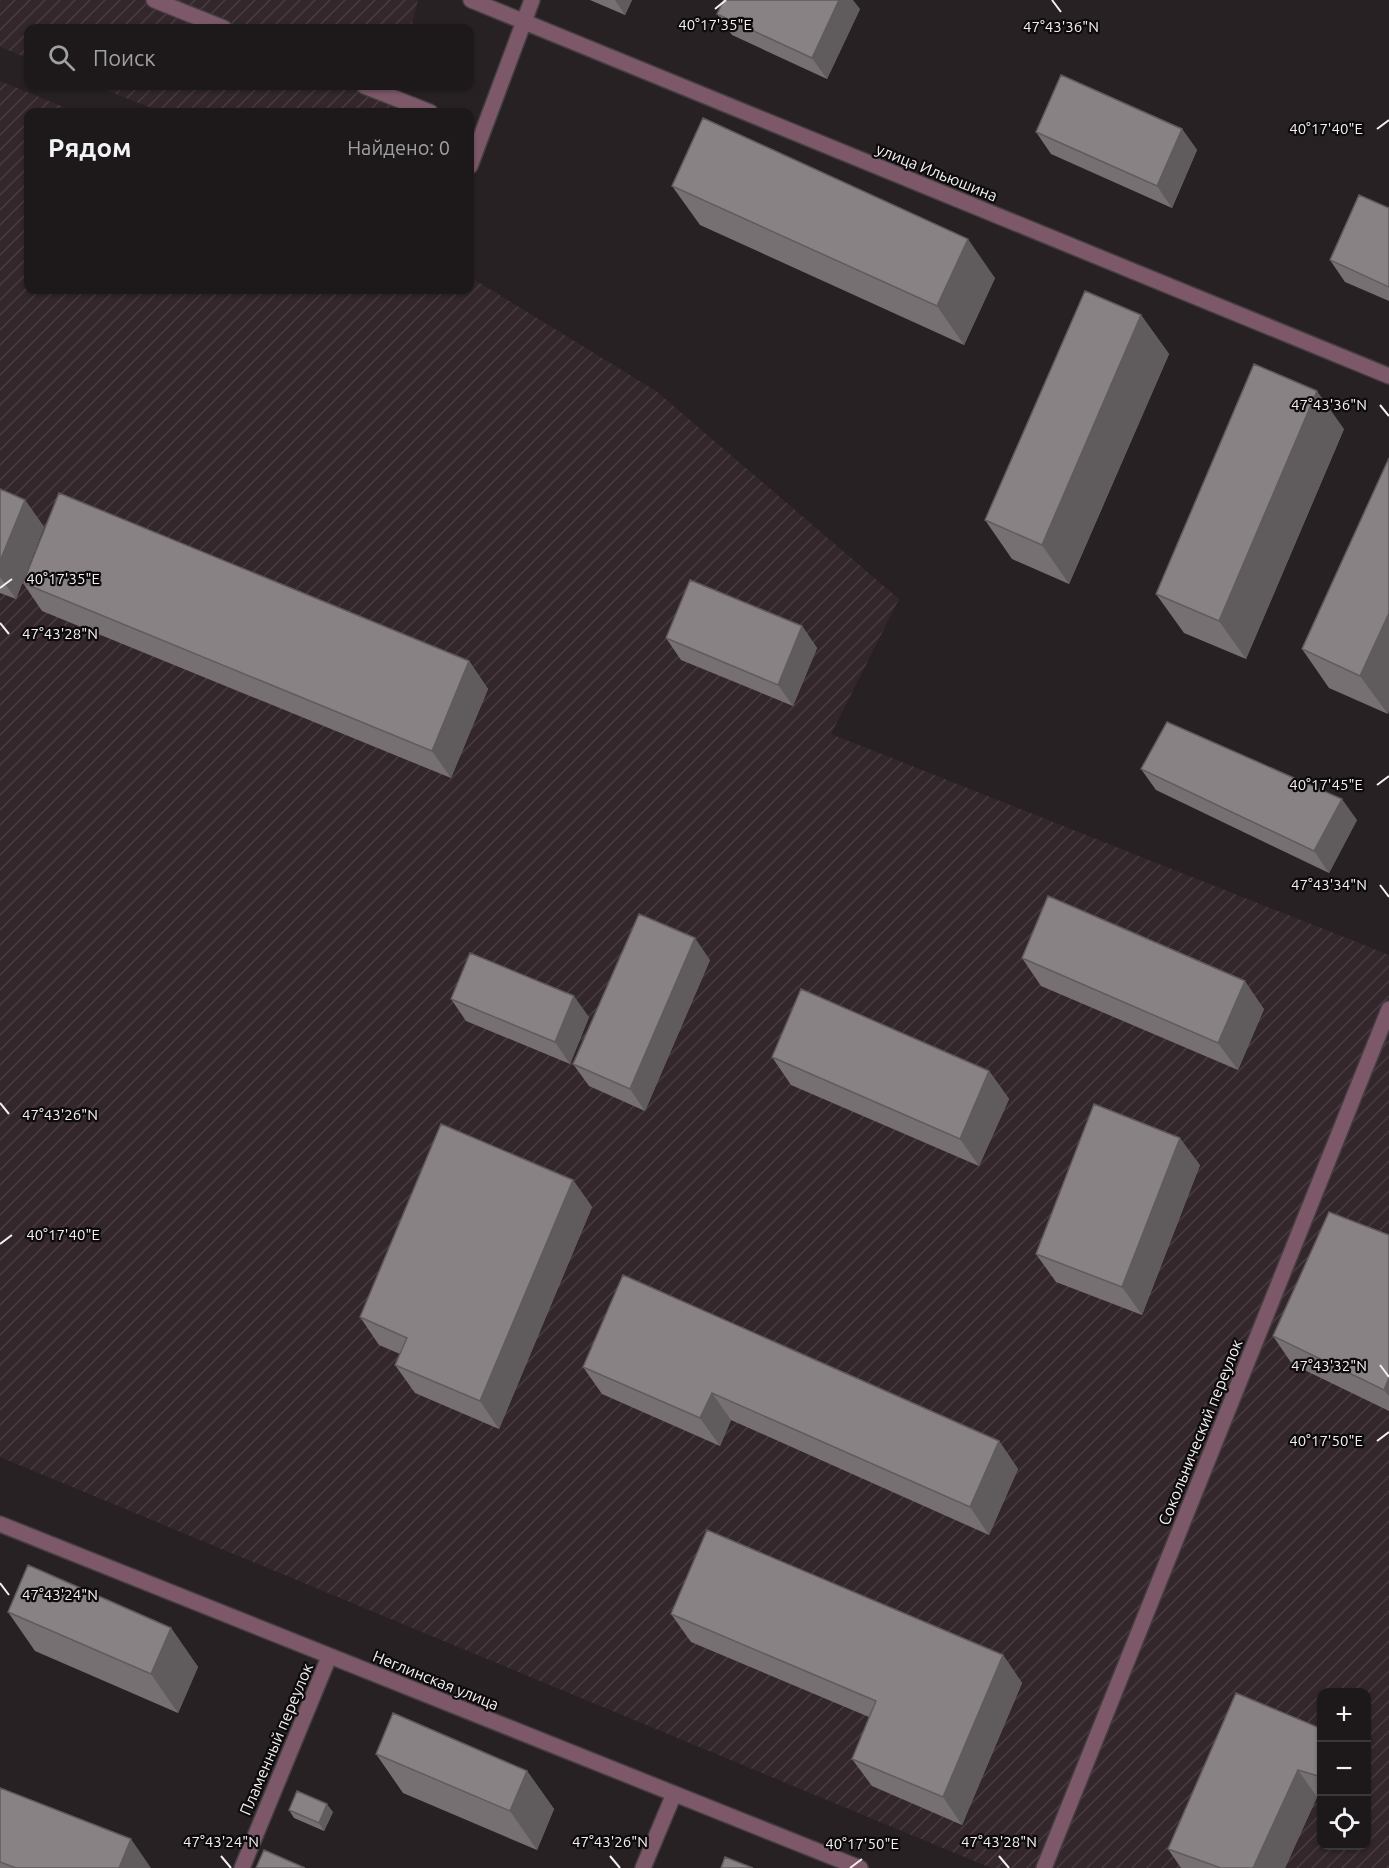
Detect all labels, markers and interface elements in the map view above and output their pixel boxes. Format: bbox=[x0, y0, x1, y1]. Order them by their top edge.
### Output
text: 40°17'35"E bbox=[678, 16, 752, 33]
text: 47°43'36"N bbox=[1023, 18, 1099, 35]
search box bbox=[24, 24, 474, 90]
icon: search bbox=[45, 41, 78, 74]
text: Поиск bbox=[93, 45, 156, 70]
text: 40°17'40"E bbox=[1289, 120, 1363, 137]
text: Рядом bbox=[48, 133, 132, 162]
text: Найдено: 0 bbox=[347, 136, 450, 159]
street label: улица Ильюшина bbox=[874, 139, 1000, 205]
text: 47°43'36"N bbox=[1291, 396, 1367, 413]
text: 40°17'35"E bbox=[26, 570, 100, 587]
text: 47°43'28"N bbox=[22, 625, 98, 642]
text: 40°17'45"E bbox=[1289, 776, 1363, 793]
text: 47°43'34"N bbox=[1291, 876, 1367, 893]
text: 47°43'26"N bbox=[22, 1106, 98, 1123]
text: 40°17'40"E bbox=[26, 1226, 100, 1243]
street label: Сокольнический переулок bbox=[1154, 1336, 1246, 1528]
text: 47°43'32"N bbox=[1291, 1357, 1367, 1374]
text: 40°17'50"E bbox=[1289, 1432, 1363, 1449]
text: 47°43'24"N bbox=[22, 1586, 98, 1603]
street label: Неглинская улица bbox=[370, 1647, 502, 1713]
street label: Пламенный переулок bbox=[236, 1660, 316, 1818]
map controls bbox=[1317, 1688, 1371, 1850]
button: + bbox=[1317, 1688, 1371, 1742]
button: − bbox=[1317, 1742, 1371, 1796]
button: locate bbox=[1317, 1796, 1371, 1850]
text: 47°43'24"N bbox=[183, 1833, 259, 1850]
text: 47°43'26"N bbox=[572, 1833, 648, 1850]
text: 47°43'28"N bbox=[961, 1833, 1037, 1850]
text: 40°17'50"E bbox=[825, 1835, 899, 1852]

